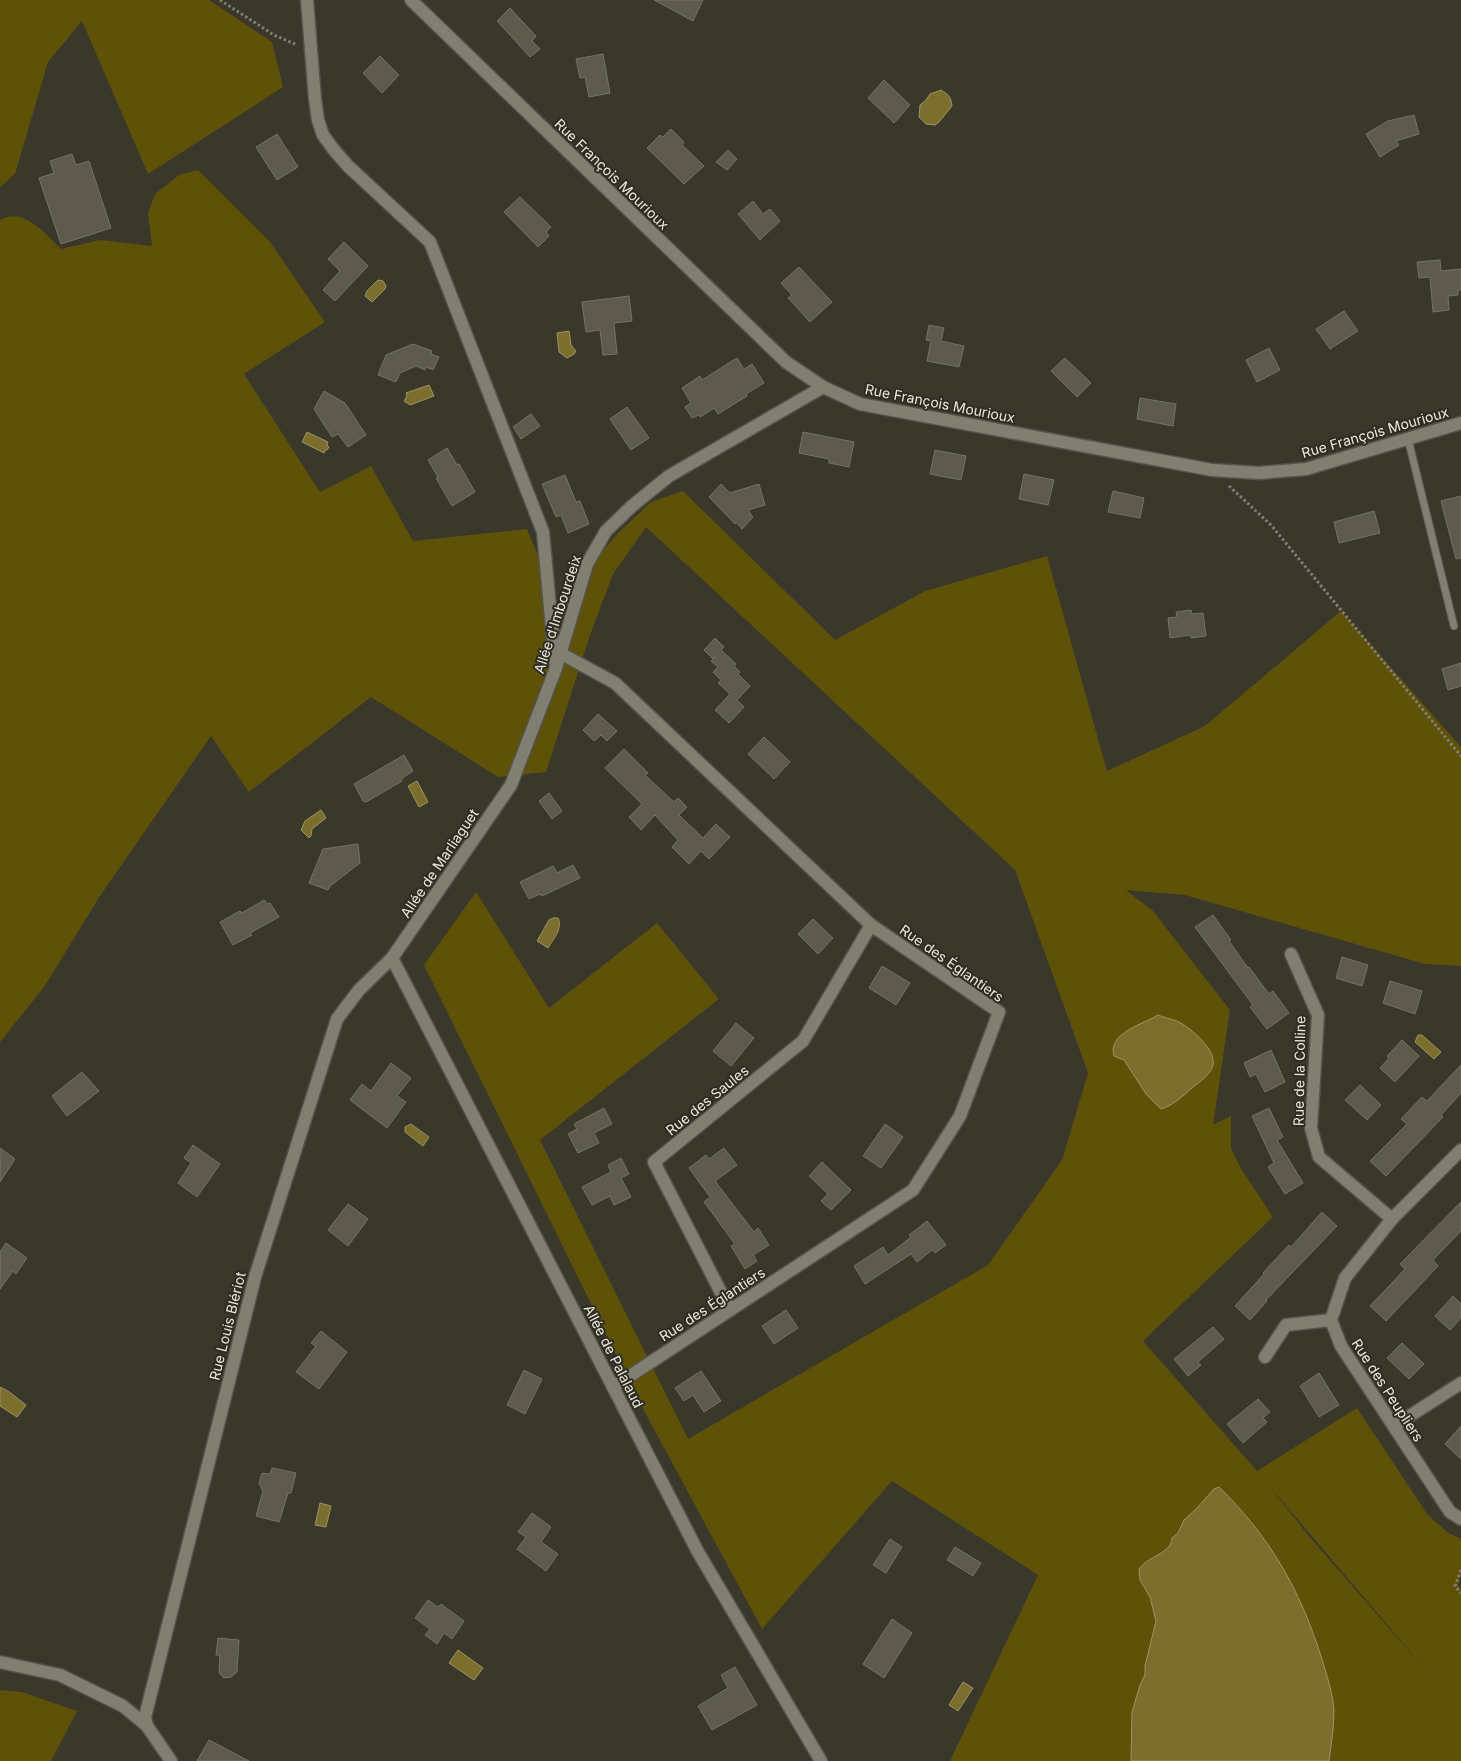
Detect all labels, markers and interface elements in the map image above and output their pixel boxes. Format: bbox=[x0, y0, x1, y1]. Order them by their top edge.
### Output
street label: Rue François Mourioux bbox=[551, 115, 673, 233]
street label: Rue François Mourioux bbox=[864, 380, 1017, 426]
street label: Rue François Mourioux bbox=[1299, 403, 1451, 461]
street label: Allée d'Imbourdeix bbox=[530, 552, 584, 675]
street label: Allée de Marliaguet bbox=[396, 805, 482, 921]
street label: Rue des Églantiers bbox=[897, 921, 1007, 1005]
street label: Rue de la Colline bbox=[1290, 1016, 1308, 1126]
street label: Rue des Saules bbox=[662, 1061, 752, 1139]
street label: Rue des Églantiers bbox=[656, 1263, 768, 1345]
street label: Rue Louis Blériot bbox=[205, 1270, 249, 1382]
street label: Allée de Palalaud bbox=[581, 1302, 647, 1410]
street label: Rue des Peupliers bbox=[1348, 1335, 1428, 1445]

